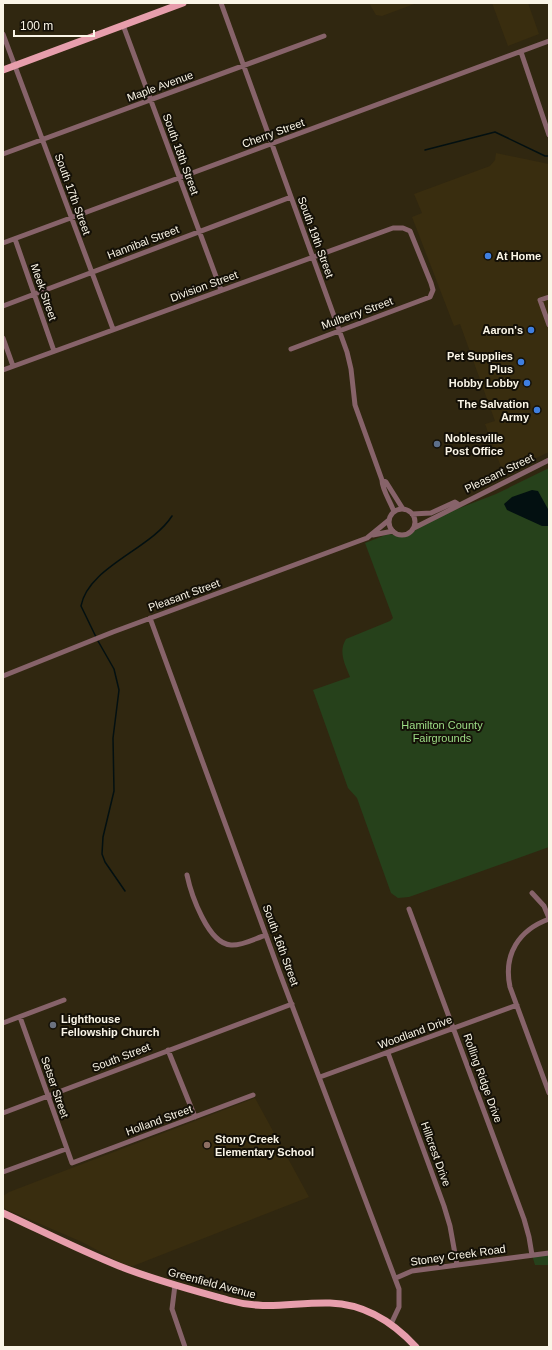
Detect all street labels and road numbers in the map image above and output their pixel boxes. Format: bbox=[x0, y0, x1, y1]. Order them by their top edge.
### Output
street label: Maple Avenue bbox=[125, 68, 195, 104]
street label: South 18th Street bbox=[161, 112, 201, 196]
street label: Cherry Street bbox=[240, 116, 306, 150]
street label: South 17th Street bbox=[53, 152, 93, 236]
street label: South 19th Street bbox=[296, 195, 336, 279]
street label: Hannibal Street bbox=[105, 223, 181, 261]
street label: Meek Street bbox=[29, 262, 59, 322]
street label: Division Street bbox=[169, 268, 239, 304]
street label: Mulberry Street bbox=[320, 295, 394, 331]
street label: Pleasant Street bbox=[463, 451, 535, 495]
street label: Pleasant Street bbox=[147, 576, 221, 614]
street label: South 16th Street bbox=[261, 903, 301, 987]
street label: Woodland Drive bbox=[376, 1013, 454, 1051]
street label: Rolling Ridge Drive bbox=[461, 1032, 505, 1124]
street label: South Street bbox=[90, 1040, 152, 1074]
street label: Setser Street bbox=[39, 1055, 71, 1119]
street label: Holland Street bbox=[124, 1102, 194, 1138]
street label: Hillcrest Drive bbox=[419, 1120, 453, 1188]
street label: Stoney Creek Road bbox=[410, 1242, 506, 1268]
street label: Greenfield Avenue bbox=[167, 1266, 257, 1300]

